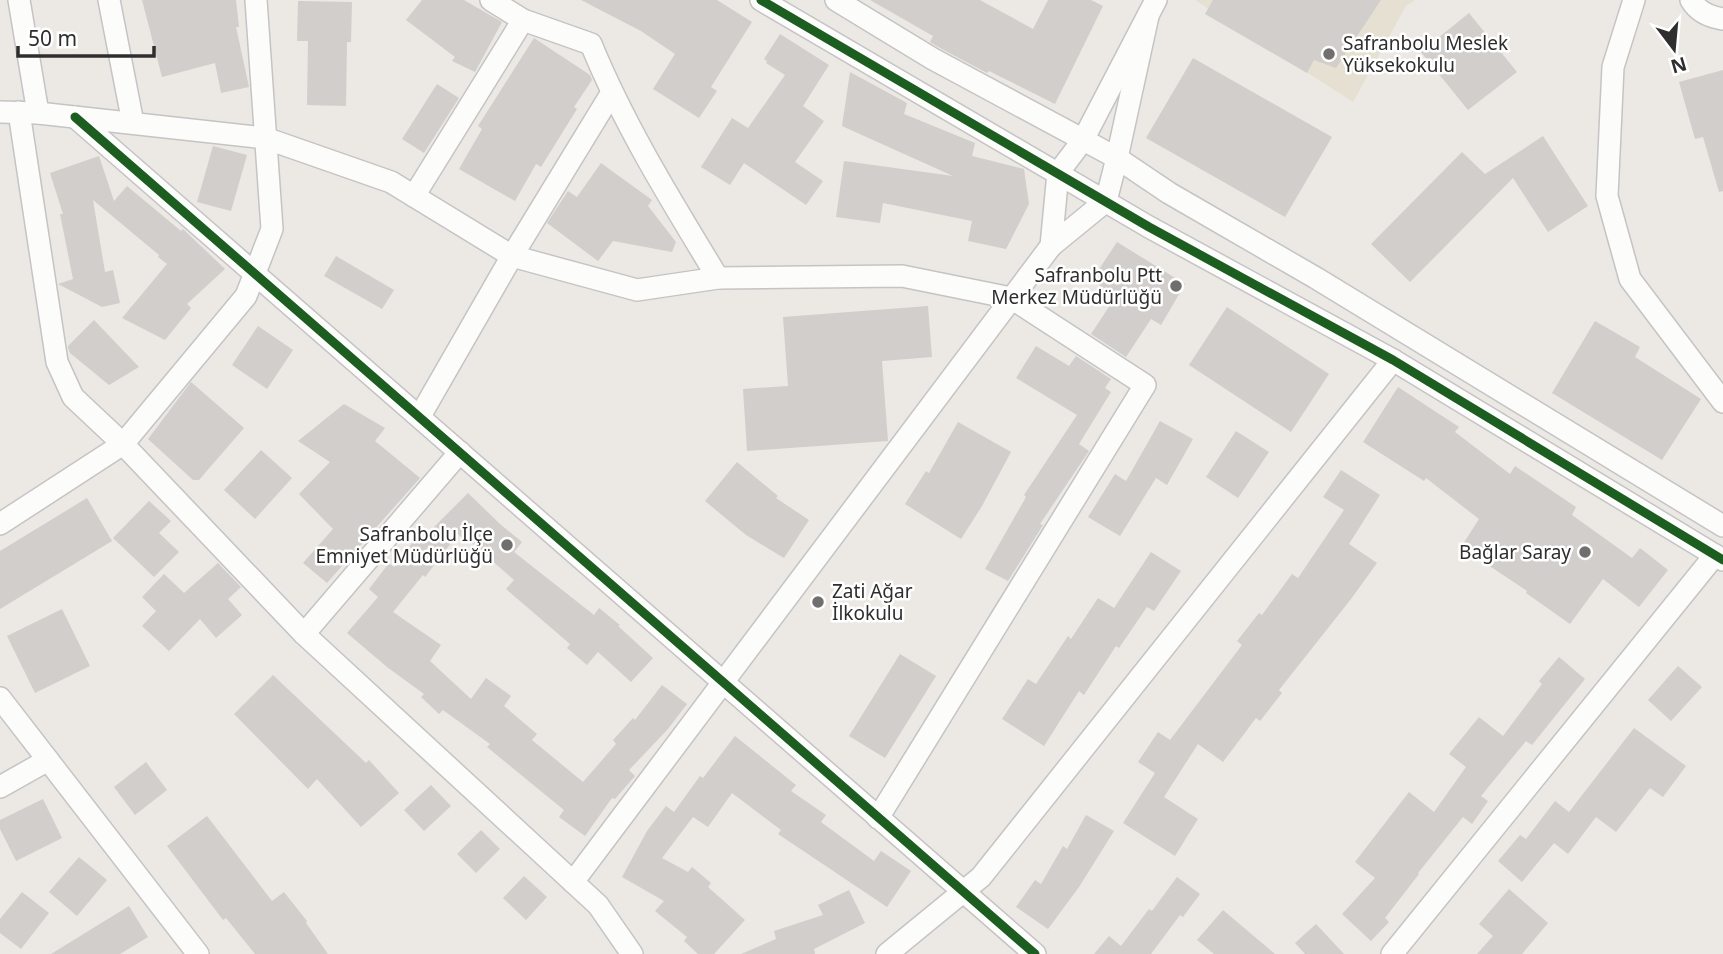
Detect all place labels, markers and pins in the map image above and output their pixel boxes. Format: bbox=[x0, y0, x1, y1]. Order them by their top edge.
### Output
place label: Safranbolu Meslek Yüksekokulu bbox=[1343, 30, 1508, 78]
marker: Safranbolu Meslek Yüksekokulu bbox=[1321, 46, 1337, 62]
place label: Safranbolu Ptt Merkez Müdürlüğü bbox=[991, 262, 1162, 310]
marker: Safranbolu Ptt Merkez Müdürlüğü bbox=[1168, 278, 1184, 294]
place label: Safranbolu İlçe Emniyet Müdürlüğü bbox=[316, 521, 493, 569]
marker: Safranbolu İlçe Emniyet Müdürlüğü bbox=[499, 537, 515, 553]
place label: Bağlar Saray bbox=[1459, 539, 1571, 565]
marker: Bağlar Saray bbox=[1577, 544, 1593, 560]
place label: Zati Ağar İlkokulu bbox=[832, 578, 913, 626]
marker: Zati Ağar İlkokulu bbox=[810, 594, 826, 610]

